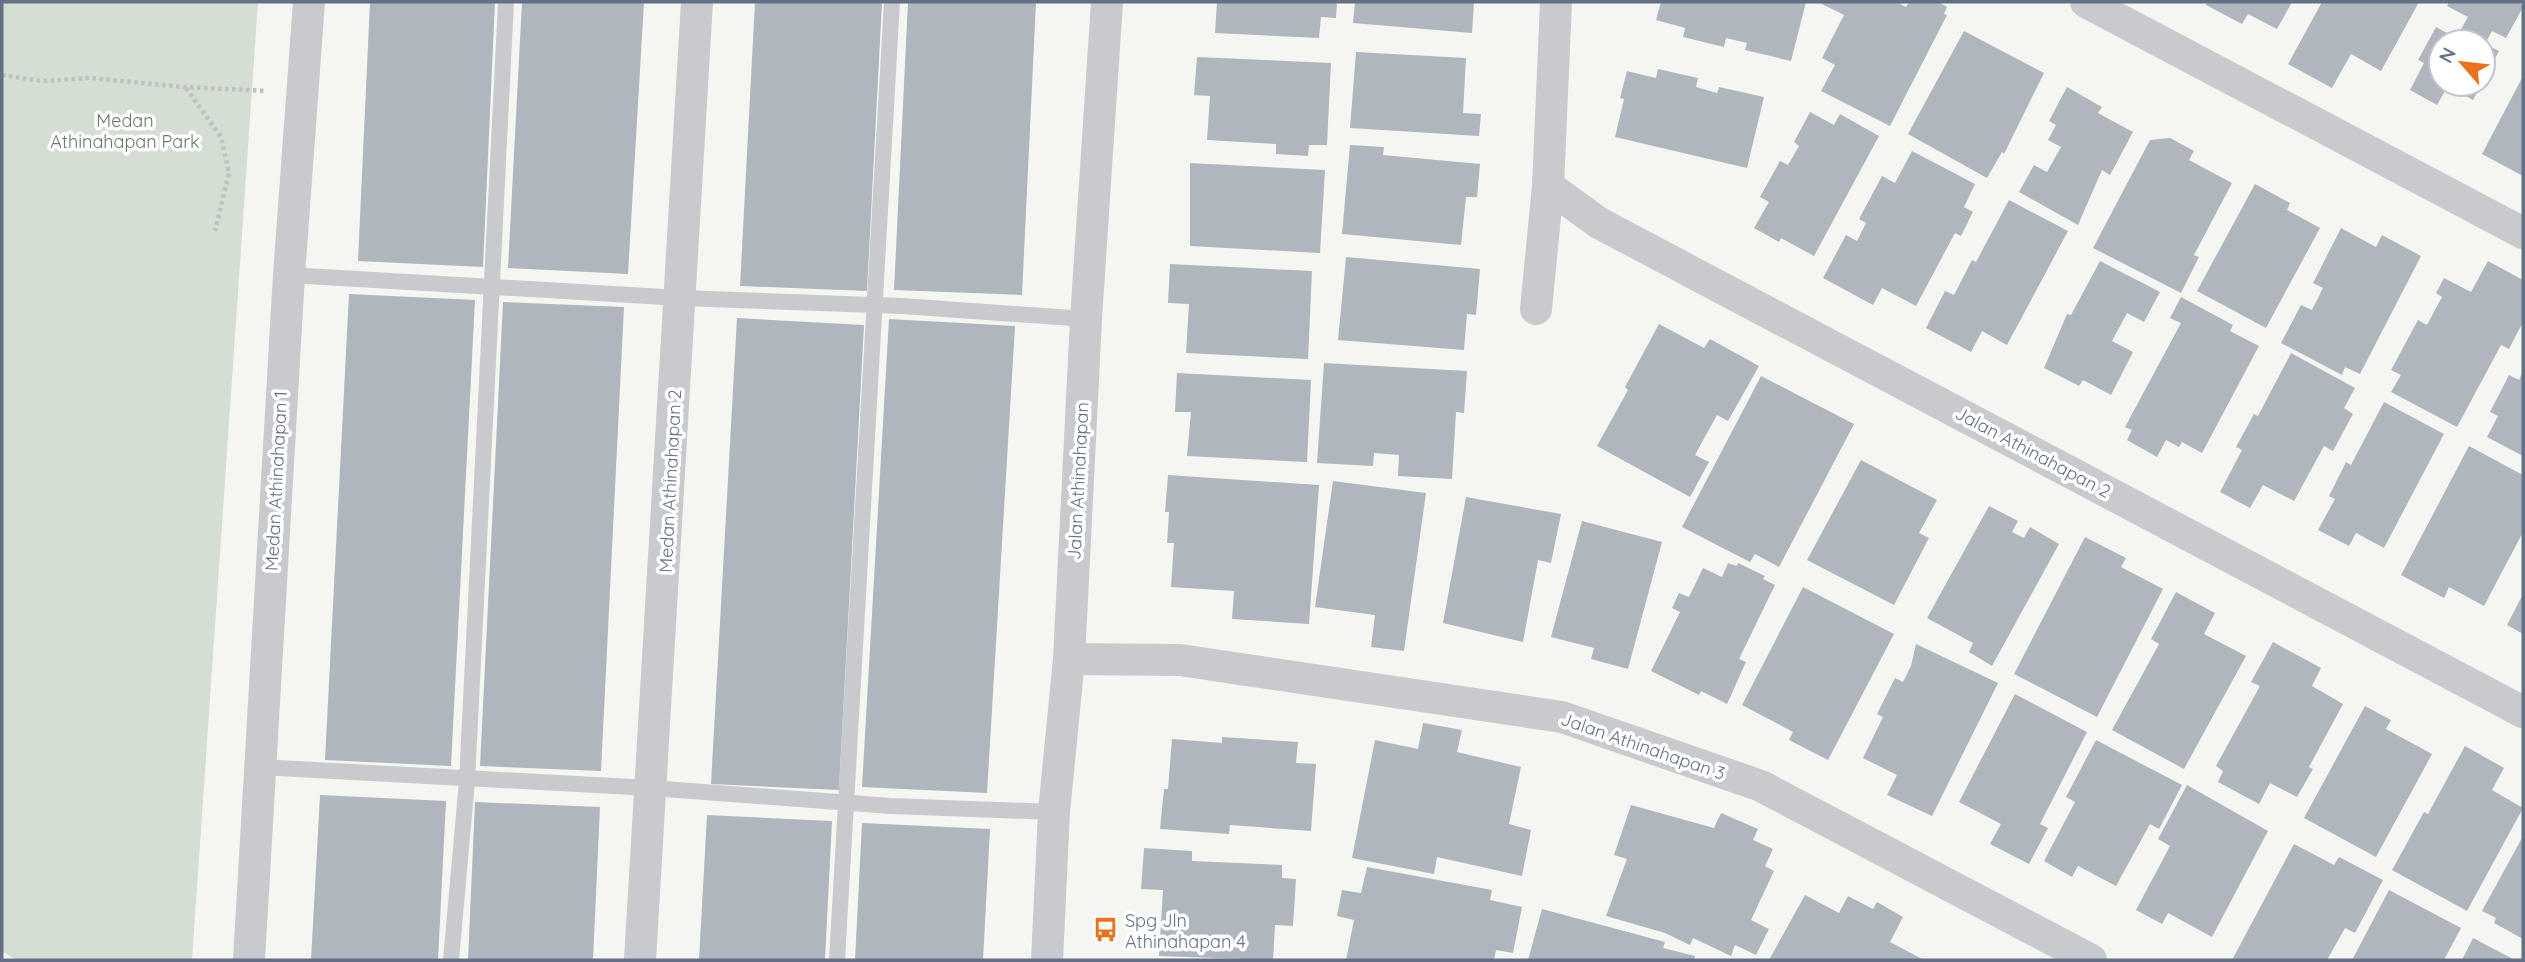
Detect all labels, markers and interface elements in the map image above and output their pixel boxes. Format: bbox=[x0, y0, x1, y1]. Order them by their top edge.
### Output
north arrow bbox=[2427, 28, 2497, 98]
text: N bbox=[2433, 43, 2461, 67]
park label: Medan Athinahapan Park bbox=[50, 109, 200, 153]
street label: Medan Athinahapan 2 bbox=[654, 389, 686, 573]
street label: Medan Athinahapan 1 bbox=[260, 390, 292, 572]
street label: Jalan Athinahapan 2 bbox=[1951, 401, 2115, 503]
street label: Jalan Athinahapan bbox=[1062, 402, 1094, 560]
street label: Jalan Athinahapan 3 bbox=[1558, 707, 1728, 785]
place label: Spg Jln Athinahapan 4 bbox=[1125, 909, 1246, 953]
bus stop icon: Spg Jln Athinahapan 4 bbox=[1091, 916, 1119, 944]

